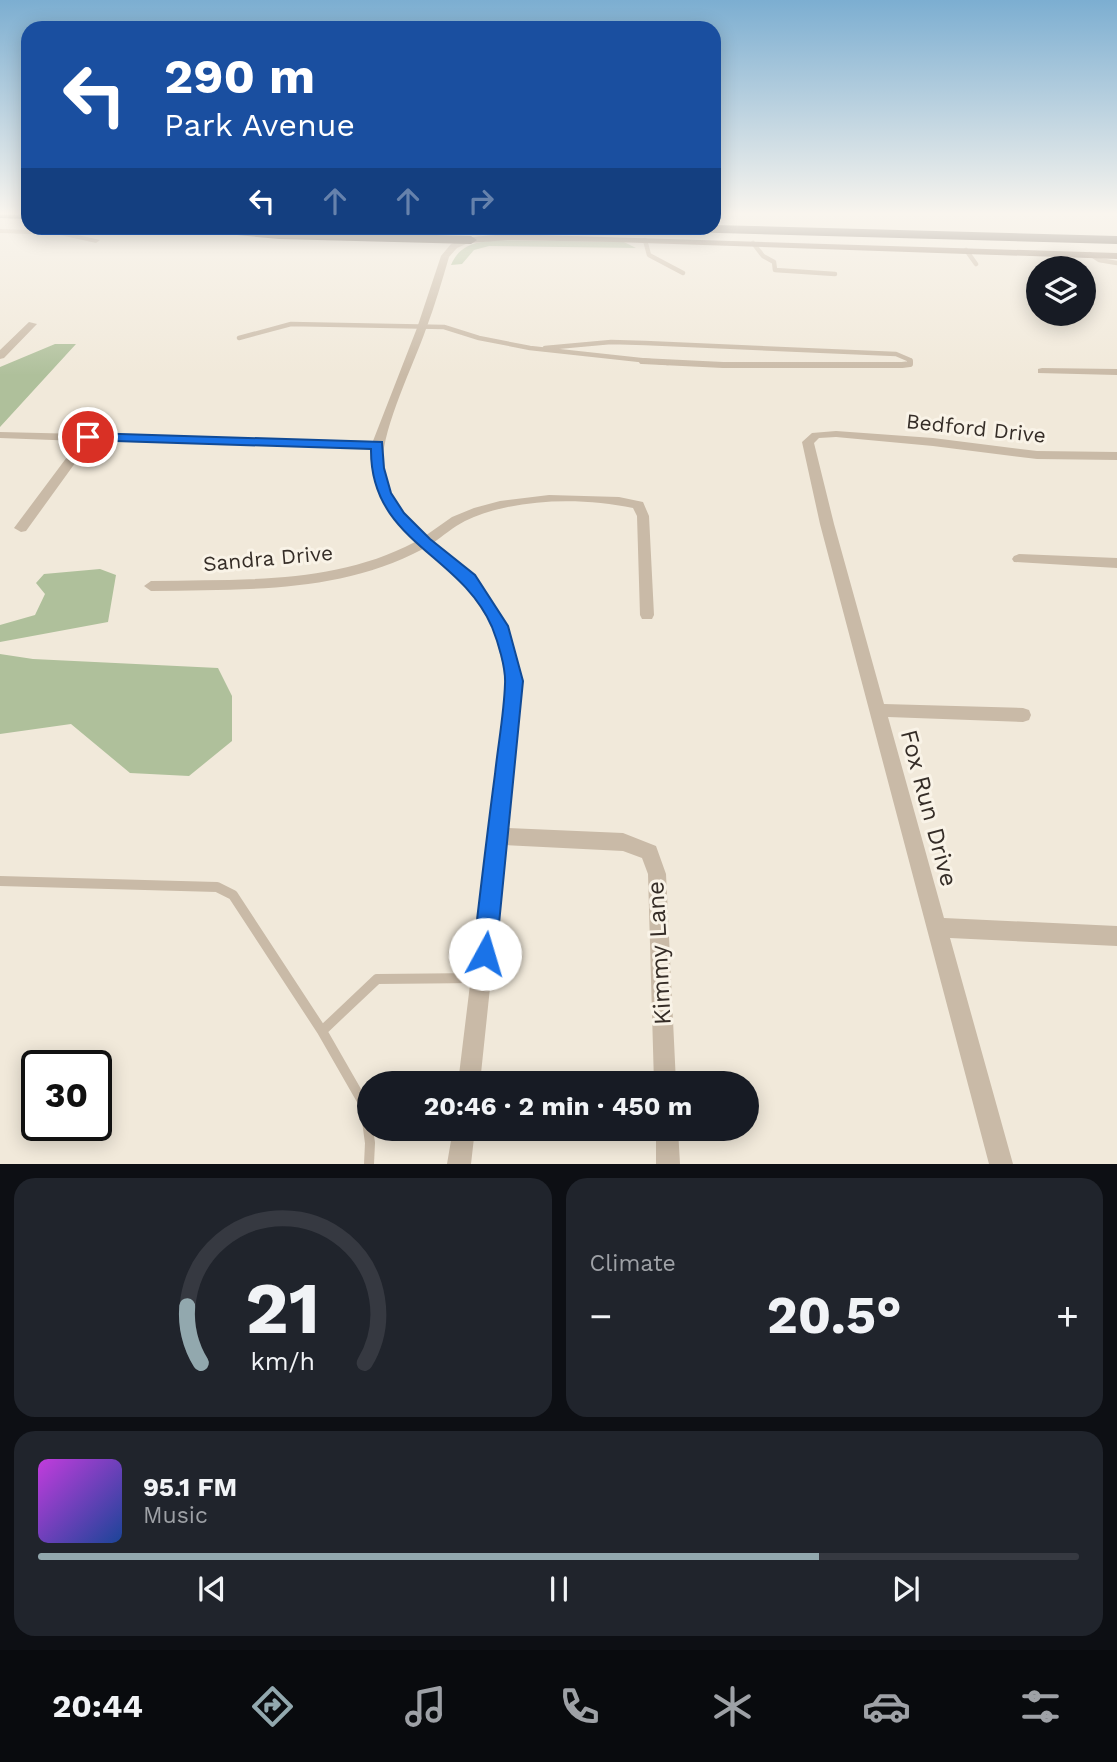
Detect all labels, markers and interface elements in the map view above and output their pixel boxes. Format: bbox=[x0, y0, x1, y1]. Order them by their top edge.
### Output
text: 290 m bbox=[164, 47, 315, 105]
icon: left bbox=[49, 49, 140, 140]
text: Park Avenue bbox=[164, 106, 355, 144]
icon: left bbox=[243, 182, 281, 220]
icon: ahead bbox=[316, 182, 354, 220]
icon: ahead bbox=[389, 182, 427, 220]
icon: right bbox=[462, 182, 500, 220]
map controls bbox=[1026, 256, 1096, 326]
button: layers bbox=[1026, 256, 1096, 326]
pin bbox=[58, 407, 118, 467]
street label: Bedford Drive bbox=[905, 408, 1047, 448]
icon: arrive bbox=[69, 418, 107, 456]
street label: Sandra Drive bbox=[202, 540, 334, 576]
street label: Fox Run Drive bbox=[895, 727, 963, 889]
street label: Kimmy Lane bbox=[641, 880, 677, 1026]
position arrow bbox=[448, 917, 522, 991]
speed limit sign: 30 bbox=[21, 1050, 112, 1141]
text: 20:46 · 2 min · 450 m bbox=[424, 1091, 692, 1121]
text: Climate bbox=[590, 1250, 676, 1277]
text: 21 bbox=[245, 1266, 320, 1352]
text: 20.5° bbox=[767, 1285, 902, 1346]
text: − bbox=[590, 1294, 612, 1338]
text: + bbox=[1056, 1294, 1079, 1338]
text: km/h bbox=[251, 1347, 315, 1376]
text: 95.1 FM bbox=[143, 1472, 237, 1502]
text: Music bbox=[143, 1502, 208, 1529]
icon: previous bbox=[193, 1570, 231, 1608]
icon: pause bbox=[540, 1570, 578, 1608]
icon: next bbox=[887, 1570, 925, 1608]
icon: directions bbox=[248, 1682, 297, 1731]
icon: music bbox=[401, 1682, 450, 1731]
icon: phone bbox=[555, 1682, 604, 1731]
icon: climate bbox=[708, 1682, 757, 1731]
icon: car bbox=[862, 1682, 911, 1731]
icon: filters bbox=[1016, 1682, 1065, 1731]
text: 20:44 bbox=[52, 1687, 143, 1725]

